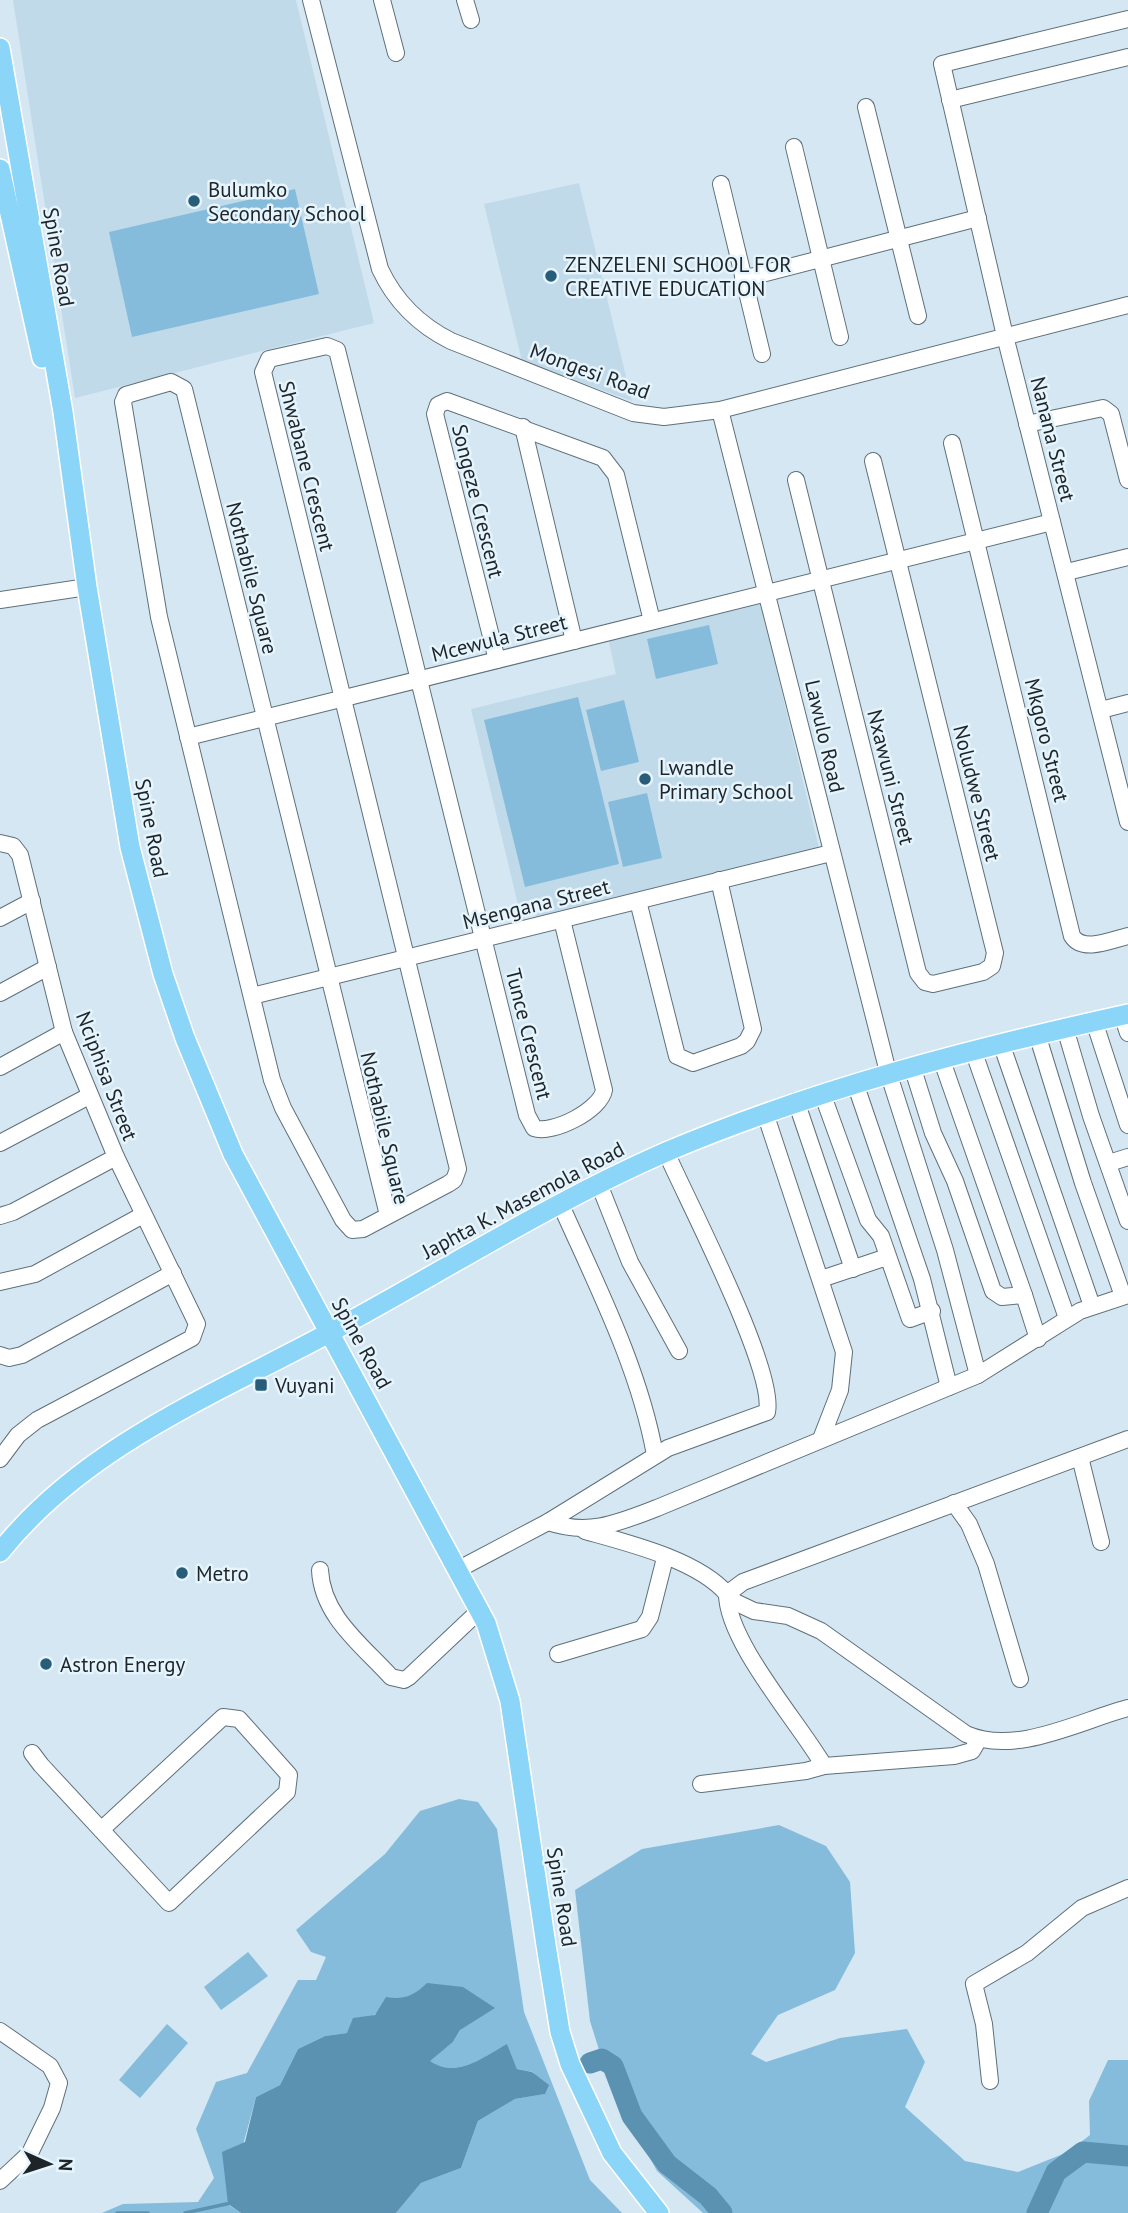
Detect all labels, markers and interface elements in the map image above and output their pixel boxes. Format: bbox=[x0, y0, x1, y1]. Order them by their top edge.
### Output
place label: Bulumko Secondary School bbox=[208, 176, 366, 227]
marker: Bulumko Secondary School bbox=[186, 193, 202, 209]
street label: Spine Road bbox=[37, 205, 81, 309]
place label: ZENZELENI SCHOOL FOR CREATIVE EDUCATION bbox=[565, 251, 792, 302]
marker: ZENZELENI SCHOOL FOR CREATIVE EDUCATION bbox=[543, 268, 559, 284]
street label: Mongesi Road bbox=[526, 337, 654, 405]
street label: Nanana Street bbox=[1024, 374, 1082, 504]
street label: Shwabane Crescent bbox=[273, 378, 341, 554]
street label: Songeze Crescent bbox=[446, 421, 510, 581]
street label: Nothabile Square bbox=[220, 499, 284, 657]
street label: Mcewula Street bbox=[428, 608, 570, 668]
street label: Mkgoro Street bbox=[1019, 675, 1075, 805]
street label: Lawulo Road bbox=[799, 677, 851, 795]
street label: Nxawuni Street bbox=[861, 707, 921, 847]
street label: Noludwe Street bbox=[947, 722, 1007, 864]
place label: Lwandle Primary School bbox=[659, 754, 793, 805]
marker: Lwandle Primary School bbox=[637, 771, 653, 787]
street label: Spine Road bbox=[129, 776, 175, 880]
street label: Msengana Street bbox=[460, 873, 612, 935]
street label: Tunce Crescent bbox=[500, 966, 558, 1102]
street label: Nciphisa Street bbox=[70, 1008, 144, 1144]
street label: Nothabile Square bbox=[354, 1049, 416, 1207]
street label: Japhta K. Masemola Road bbox=[416, 1135, 629, 1265]
street label: Spine Road bbox=[326, 1293, 398, 1393]
place label: Vuyani bbox=[274, 1372, 335, 1399]
marker: Vuyani bbox=[253, 1377, 269, 1393]
place label: Metro bbox=[196, 1560, 249, 1587]
marker: Metro bbox=[174, 1565, 190, 1581]
place label: Astron Energy bbox=[60, 1651, 186, 1678]
marker: Astron Energy bbox=[38, 1656, 54, 1672]
street label: Spine Road bbox=[541, 1845, 583, 1949]
north arrow bbox=[14, 2129, 84, 2199]
text: N bbox=[54, 2158, 78, 2172]

